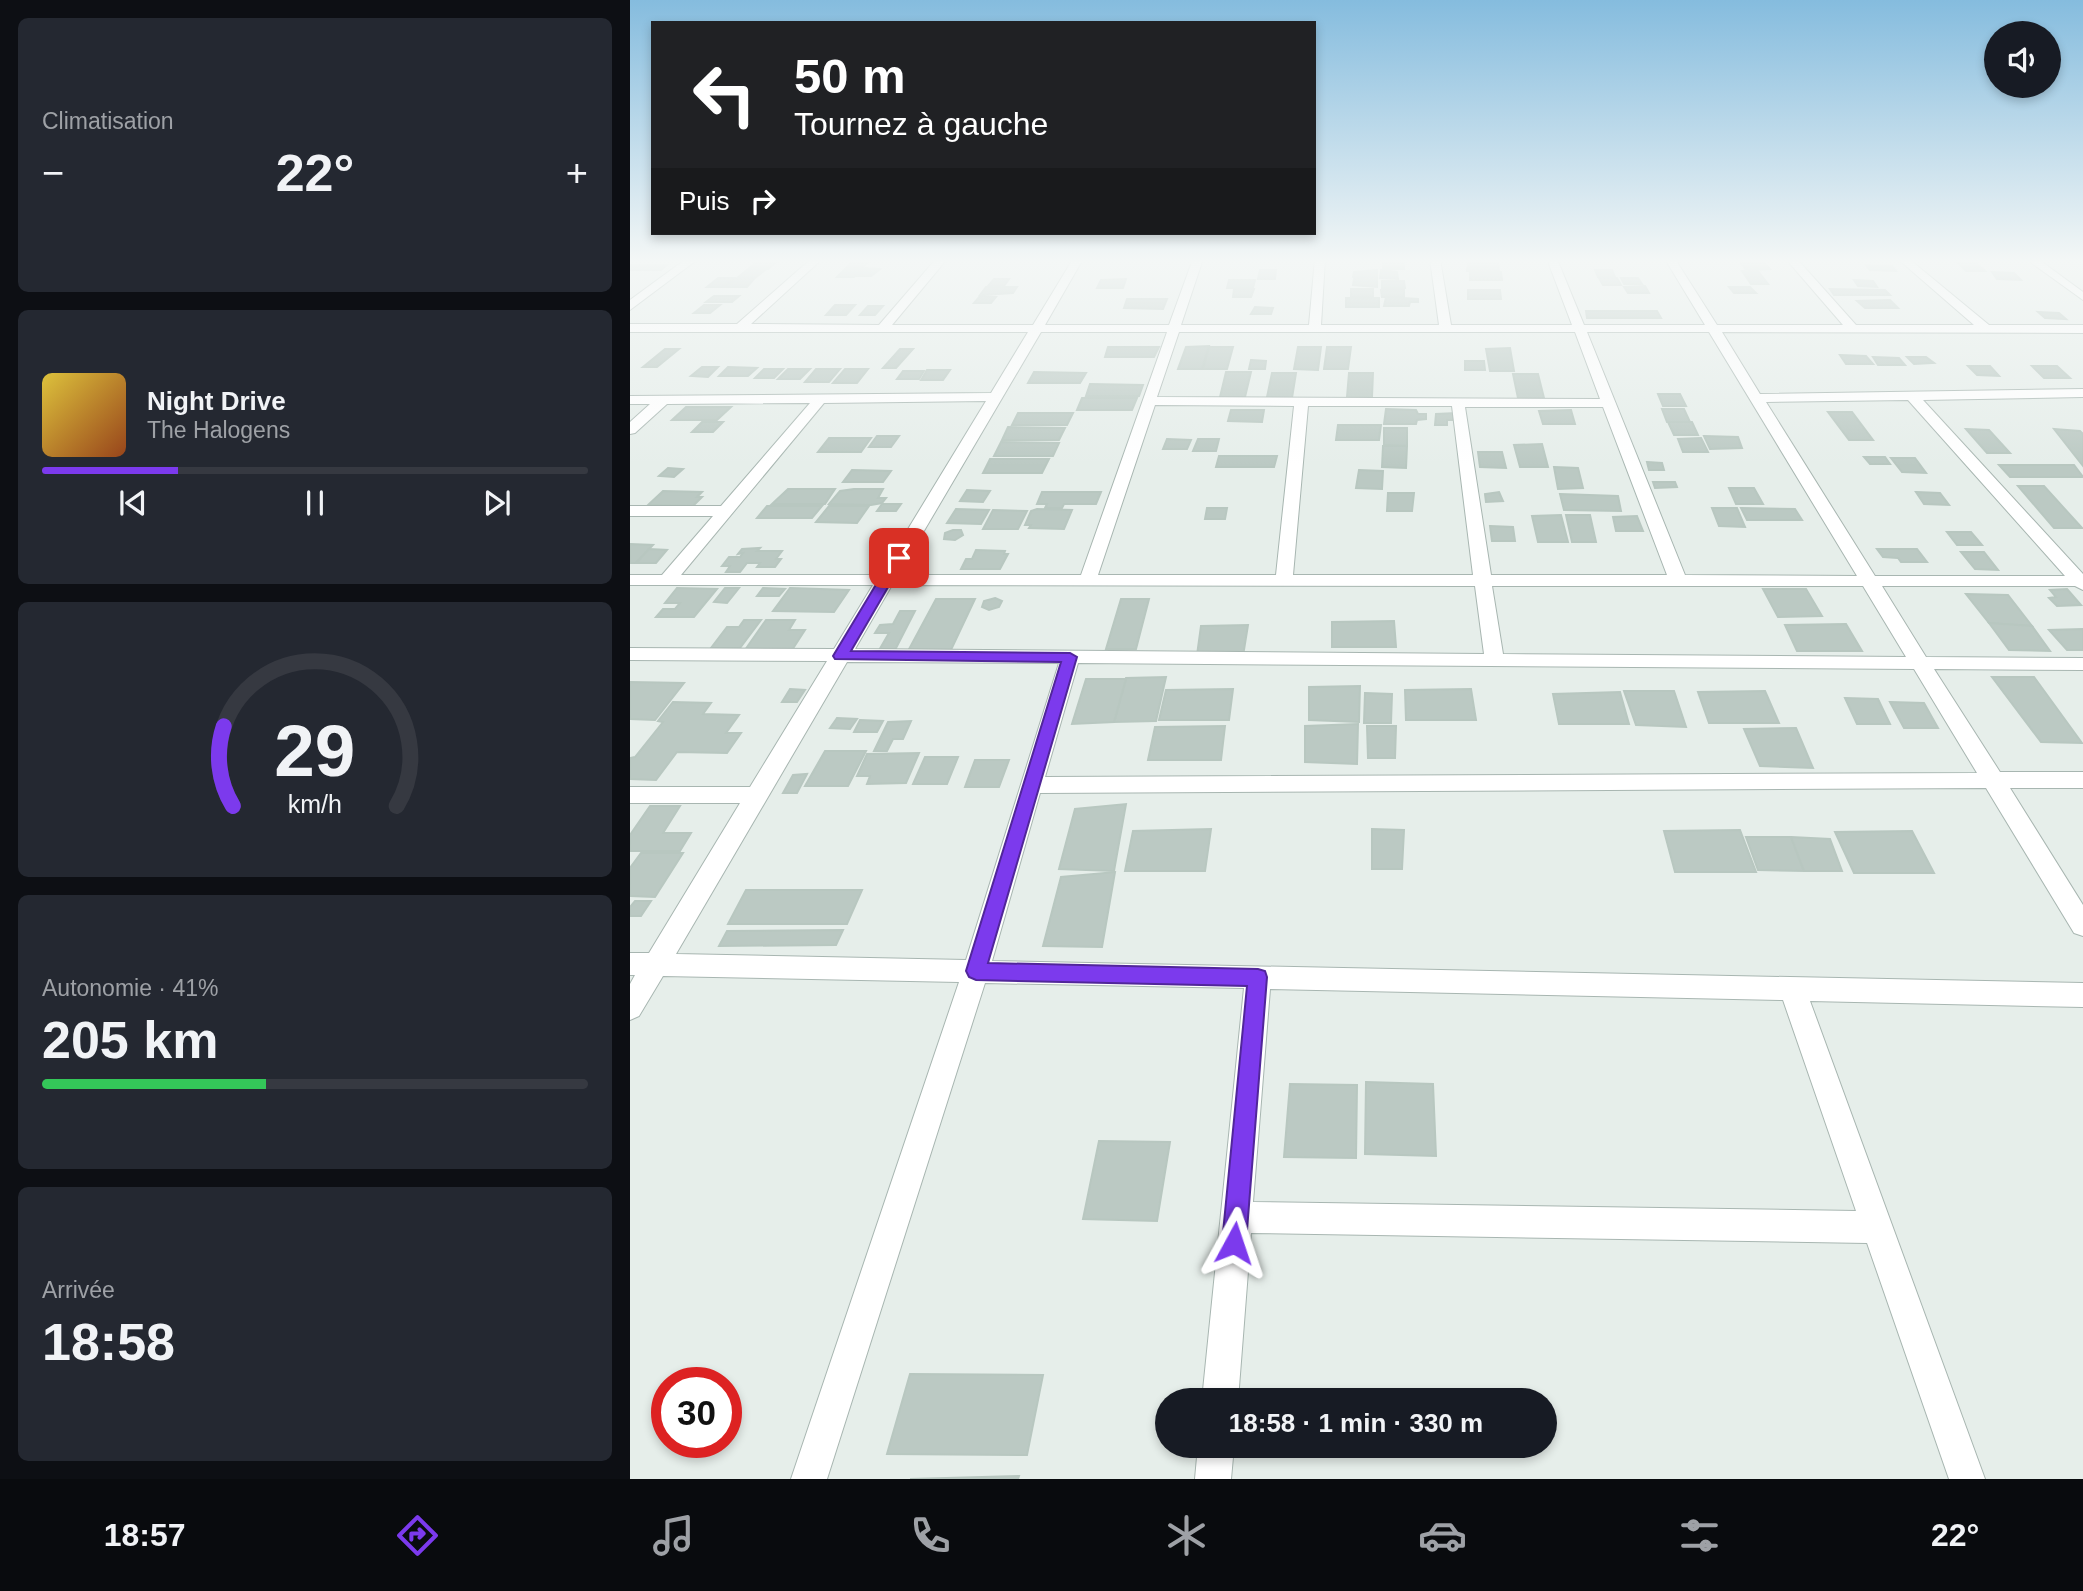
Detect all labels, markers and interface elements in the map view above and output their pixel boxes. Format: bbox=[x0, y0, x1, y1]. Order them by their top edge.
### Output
map controls bbox=[1984, 21, 2061, 98]
button: sound bbox=[1984, 21, 2061, 98]
icon: left bbox=[679, 49, 770, 140]
text: 50 m bbox=[794, 49, 906, 103]
text: Tournez à gauche bbox=[794, 106, 1048, 142]
text: Climatisation bbox=[42, 108, 174, 134]
text: 22° bbox=[276, 144, 354, 202]
text: − bbox=[42, 152, 64, 194]
text: + bbox=[566, 152, 588, 194]
icon: right bbox=[744, 182, 782, 220]
text: Puis bbox=[679, 186, 730, 216]
text: Night Drive bbox=[147, 386, 286, 416]
text: The Halogens bbox=[147, 417, 290, 443]
icon: previous bbox=[114, 484, 152, 522]
icon: pause bbox=[296, 484, 334, 522]
icon: next bbox=[478, 484, 516, 522]
pin bbox=[869, 528, 929, 588]
icon: arrive bbox=[880, 539, 918, 577]
text: 29 bbox=[275, 710, 355, 791]
text: km/h bbox=[288, 789, 342, 817]
text: Autonomie · 41% bbox=[42, 975, 218, 1001]
text: 205 km bbox=[42, 1011, 218, 1069]
position arrow bbox=[1197, 1206, 1271, 1280]
text: Arrivée bbox=[42, 1277, 115, 1303]
text: 18:58 bbox=[42, 1313, 175, 1371]
speed limit sign: 30 bbox=[651, 1367, 742, 1458]
text: 18:58 · 1 min · 330 m bbox=[1229, 1408, 1483, 1438]
icon: directions bbox=[393, 1511, 442, 1560]
icon: music bbox=[649, 1511, 698, 1560]
icon: phone bbox=[906, 1511, 955, 1560]
icon: climate bbox=[1162, 1511, 1211, 1560]
icon: car bbox=[1418, 1511, 1467, 1560]
icon: filters bbox=[1675, 1511, 1724, 1560]
text: 18:57 bbox=[104, 1517, 186, 1553]
text: 22° bbox=[1931, 1517, 1979, 1553]

